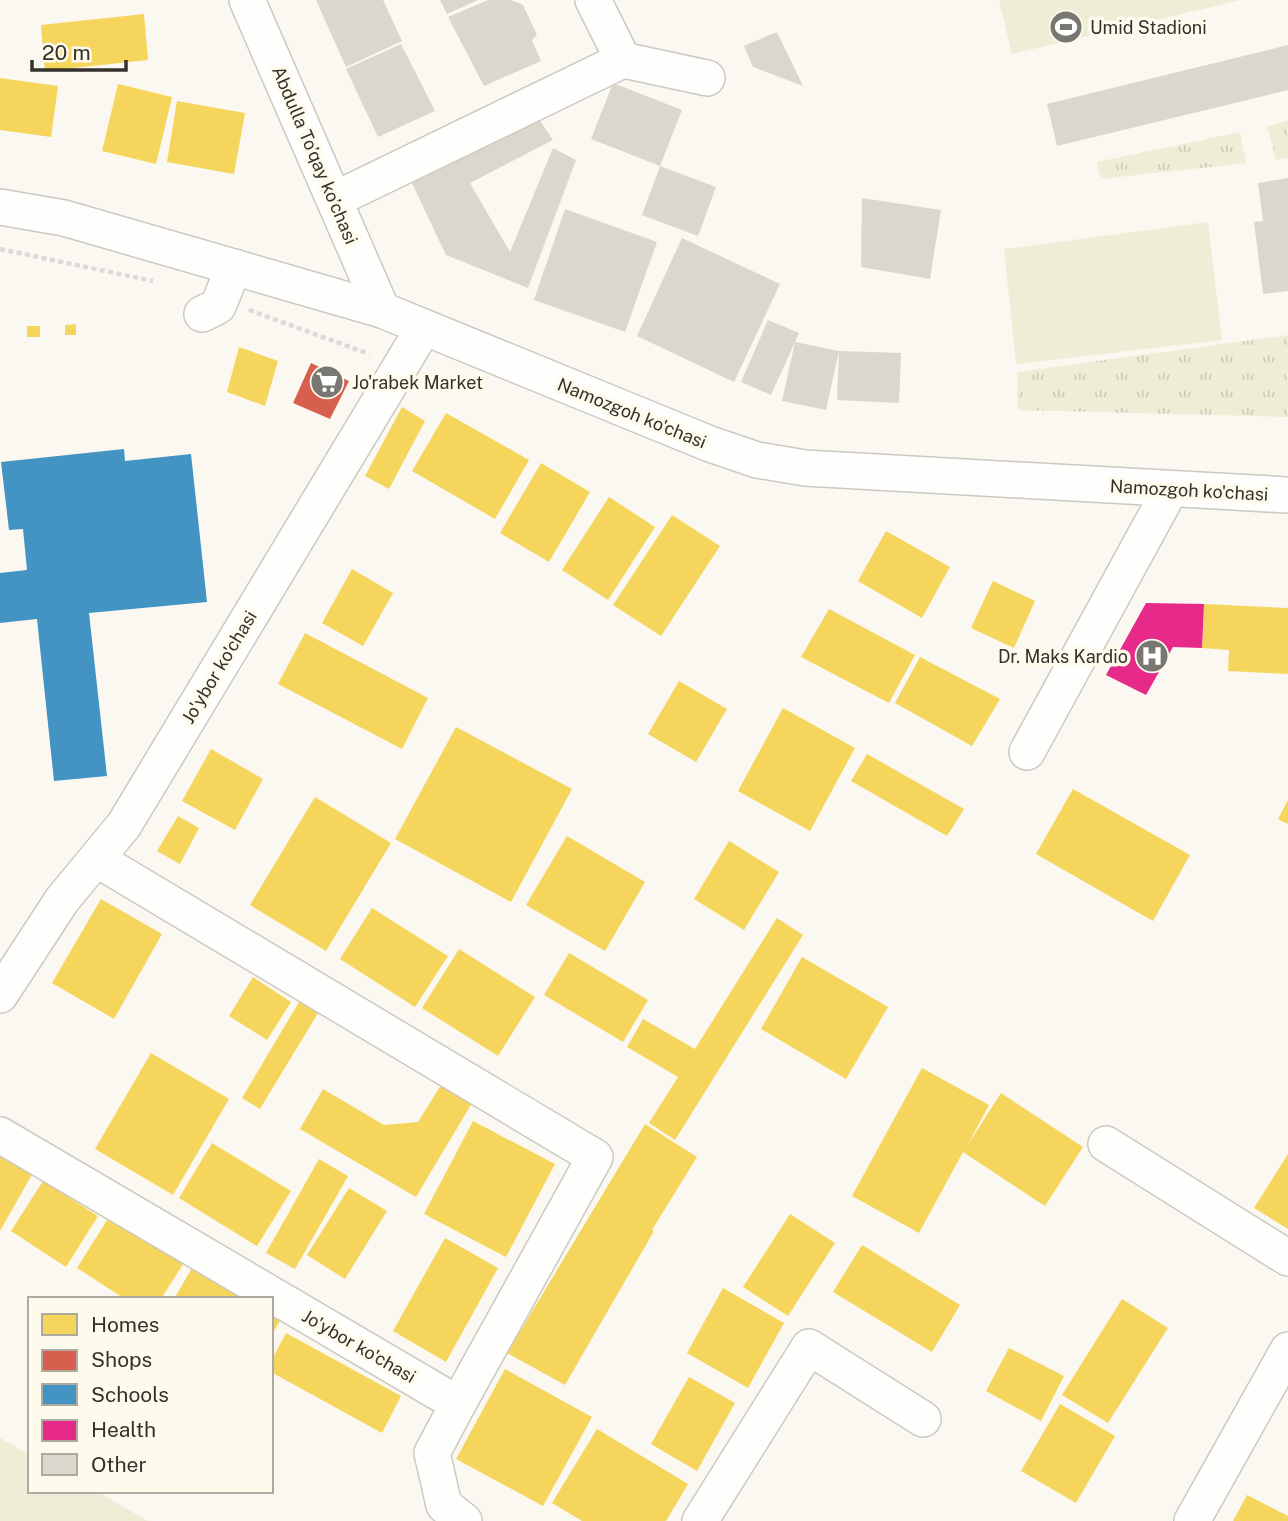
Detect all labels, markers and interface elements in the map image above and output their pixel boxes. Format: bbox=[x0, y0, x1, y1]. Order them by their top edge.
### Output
sports icon: Umid Stadioni bbox=[1047, 8, 1085, 46]
place label: Umid Stadioni bbox=[1090, 17, 1207, 38]
scale bar bbox=[32, 28, 126, 72]
text: 20 m bbox=[42, 40, 91, 65]
street label: Abdulla To’qay ko’chasi bbox=[268, 63, 362, 247]
supermarket icon: Jo'rabek Market bbox=[308, 363, 346, 401]
place label: Jo'rabek Market bbox=[352, 372, 483, 393]
street label: Namozgoh ko'chasi bbox=[554, 374, 710, 452]
street label: Namozgoh ko'chasi bbox=[1109, 475, 1269, 505]
street label: Jo'ybor ko'chasi bbox=[177, 607, 261, 727]
hospital icon: Dr. Maks Kardio bbox=[1133, 637, 1171, 675]
place label: Dr. Maks Kardio bbox=[998, 646, 1128, 667]
legend bbox=[28, 1297, 273, 1493]
street label: Jo'ybor ko'chasi bbox=[298, 1305, 420, 1387]
text: Homes bbox=[91, 1312, 159, 1337]
text: Shops bbox=[91, 1347, 152, 1372]
text: Schools bbox=[91, 1382, 169, 1407]
text: Health bbox=[91, 1417, 156, 1442]
text: Other bbox=[91, 1452, 147, 1477]

